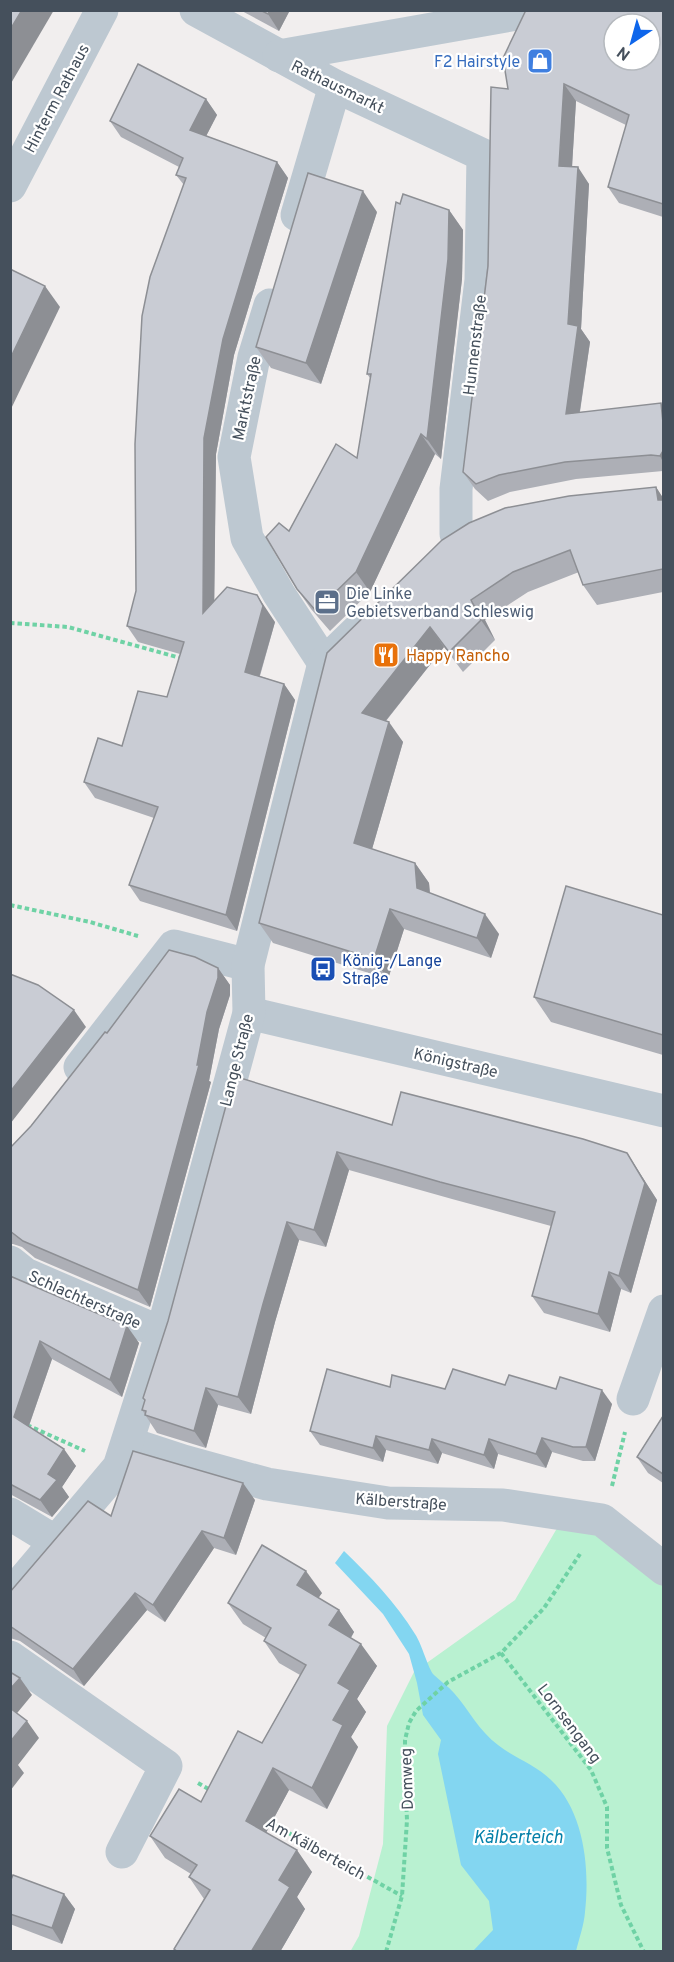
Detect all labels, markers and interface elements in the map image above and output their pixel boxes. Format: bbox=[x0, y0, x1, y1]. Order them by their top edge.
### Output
north arrow bbox=[602, 12, 662, 72]
street label: Hinterm Rathaus bbox=[21, 41, 95, 157]
text: N bbox=[614, 41, 635, 64]
shop icon: F2 Hairstyle bbox=[525, 46, 555, 76]
place label: F2 Hairstyle bbox=[434, 53, 520, 73]
street label: Rathausmarkt bbox=[287, 57, 387, 119]
street label: Hunnenstraße bbox=[460, 294, 492, 397]
street label: Marktstraße bbox=[229, 354, 267, 443]
place label: Die Linke Gebietsverband Schleswig bbox=[346, 585, 534, 623]
office icon: Die Linke Gebietsverband Schleswig bbox=[312, 587, 342, 617]
restaurant icon: Happy Rancho bbox=[371, 640, 401, 670]
place label: Happy Rancho bbox=[406, 647, 510, 667]
place label: König-/Lange Straße bbox=[342, 952, 442, 990]
bus stop icon: König-/Lange Straße bbox=[308, 954, 338, 984]
street label: Lange Straße bbox=[217, 1012, 259, 1109]
street label: Königstraße bbox=[411, 1045, 500, 1083]
street label: Schlachterstraße bbox=[25, 1267, 144, 1335]
street label: Kälberstraße bbox=[355, 1490, 447, 1516]
street label: Lornsengang bbox=[532, 1681, 605, 1768]
street label: Domweg bbox=[397, 1748, 419, 1810]
street label: Am Kälberteich bbox=[262, 1814, 368, 1885]
water label: Kälberteich bbox=[473, 1827, 563, 1850]

